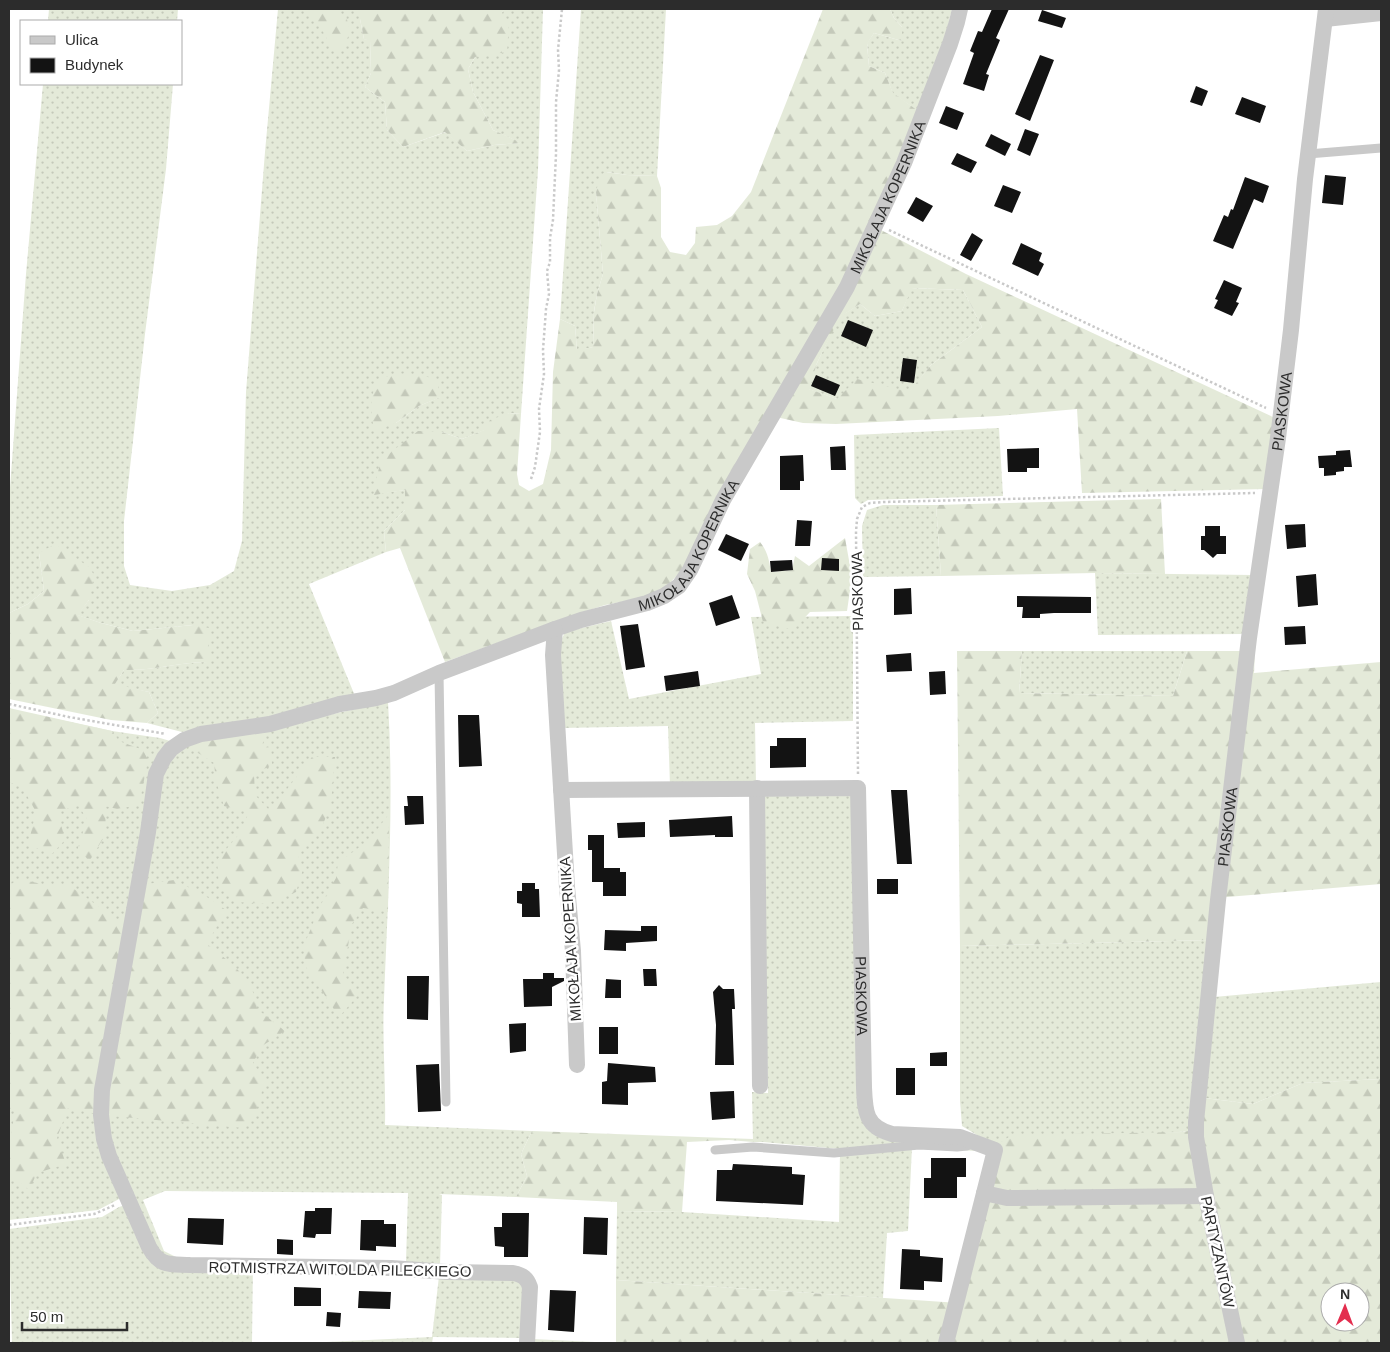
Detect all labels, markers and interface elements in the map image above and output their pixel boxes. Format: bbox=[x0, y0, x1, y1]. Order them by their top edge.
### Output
legend bbox=[20, 20, 182, 85]
text: Ulica bbox=[65, 31, 99, 48]
text: Budynek bbox=[65, 56, 124, 73]
street label: MIKOŁAJA KOPERNIKA bbox=[846, 118, 928, 276]
street label: PIASKOWA bbox=[1268, 371, 1294, 452]
street label: MIKOŁAJA KOPERNIKA bbox=[636, 476, 742, 614]
street label: PIASKOWA bbox=[848, 551, 866, 631]
street label: PIASKOWA bbox=[1214, 786, 1240, 867]
street label: MIKOŁAJA KOPERNIKA bbox=[556, 856, 584, 1022]
street label: PIASKOWA bbox=[853, 956, 871, 1036]
street label: PARTYZANTÓW bbox=[1198, 1195, 1238, 1310]
street label: ROTMISTRZA WITOLDA PILECKIEGO bbox=[208, 1258, 472, 1280]
north arrow bbox=[1320, 1282, 1370, 1332]
text: N bbox=[1340, 1286, 1350, 1302]
scale bar bbox=[22, 1300, 128, 1332]
text: 50 m bbox=[30, 1308, 63, 1325]

